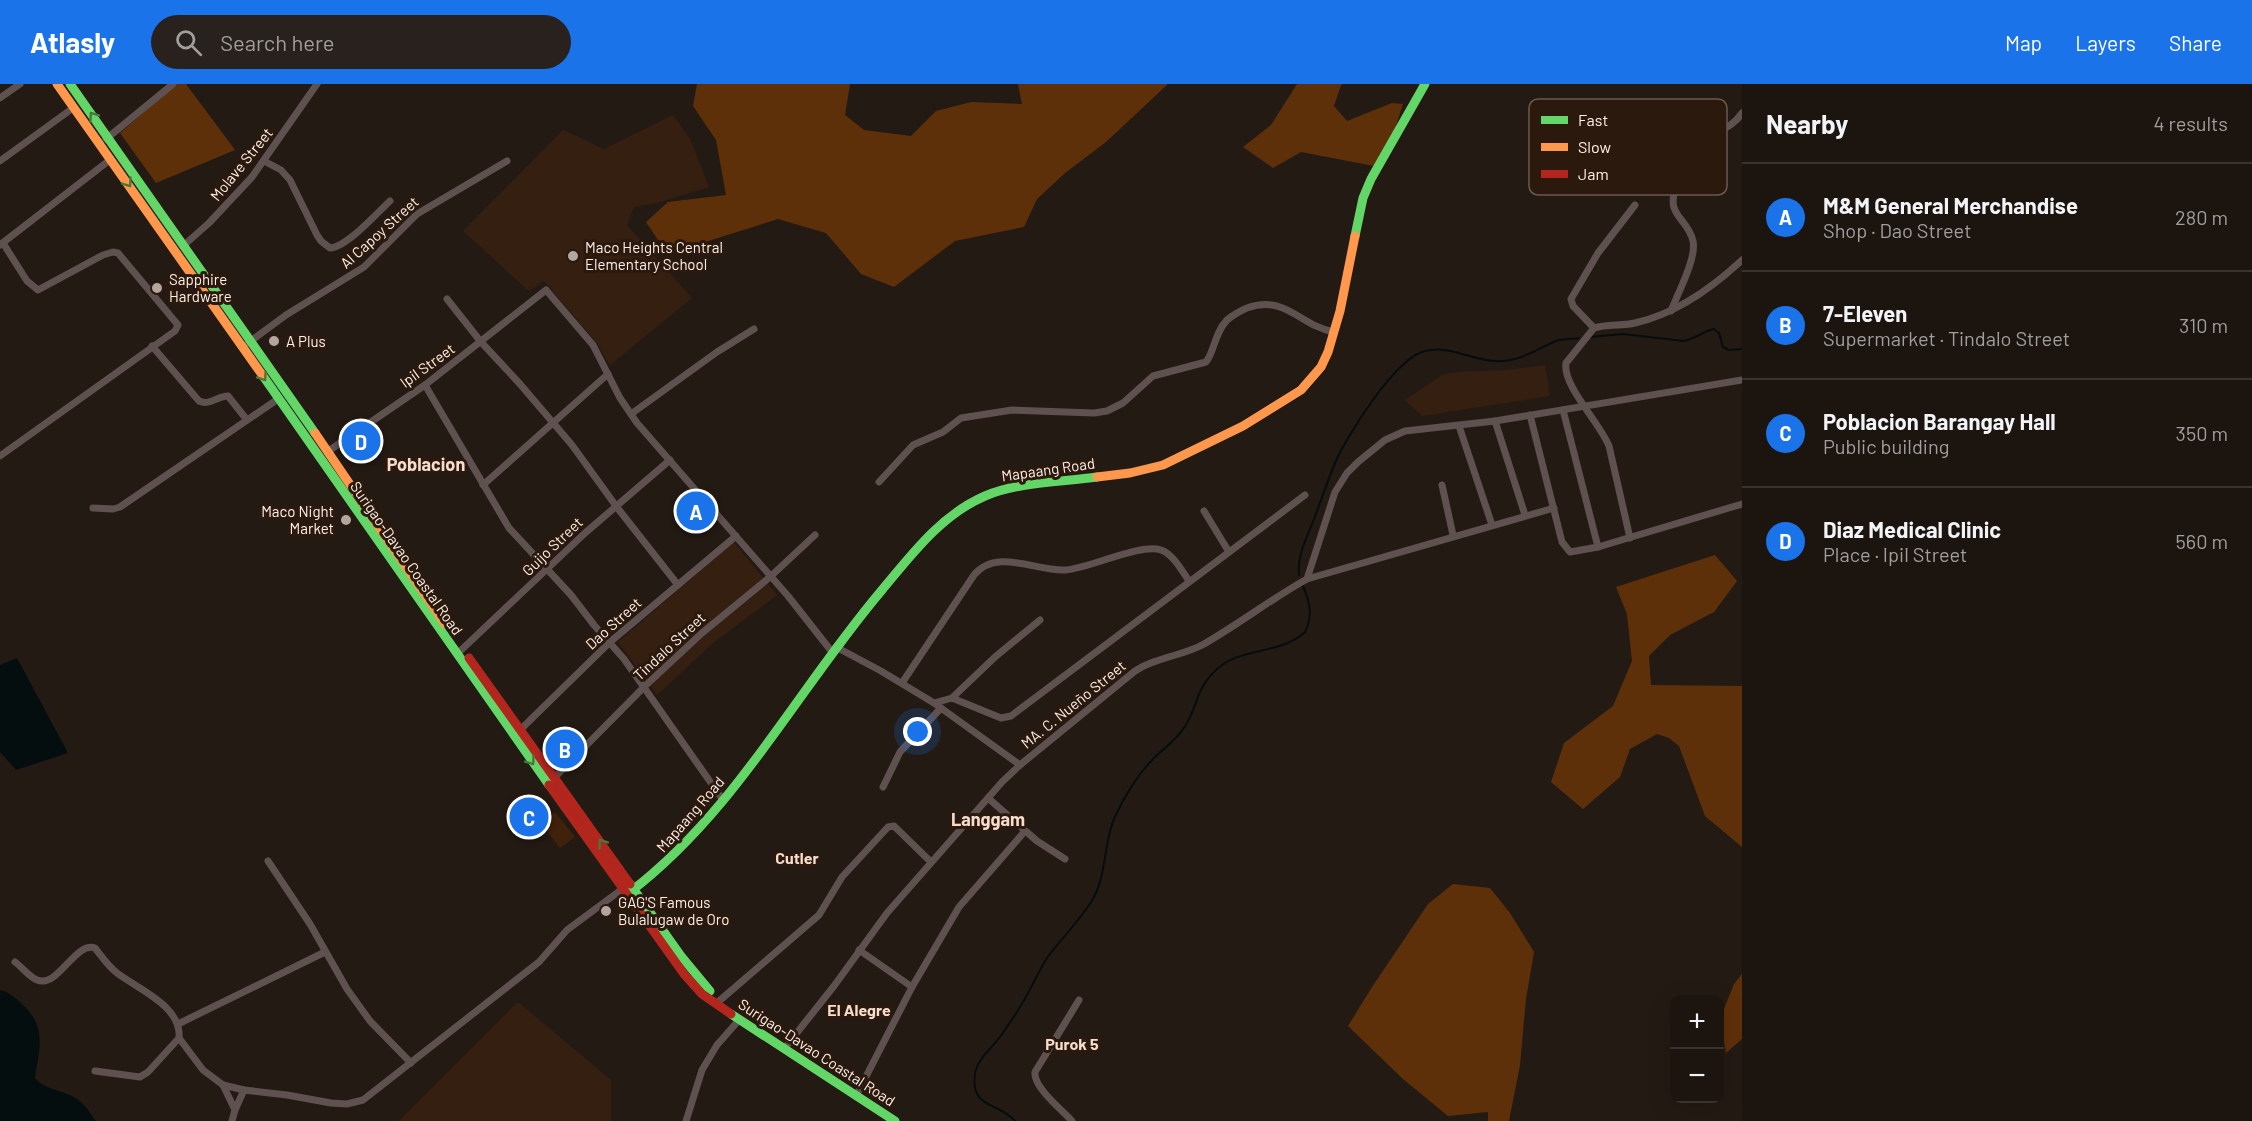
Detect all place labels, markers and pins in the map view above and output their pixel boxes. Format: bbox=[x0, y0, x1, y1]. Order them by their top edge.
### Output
place label: Maco Heights Central Elementary School bbox=[585, 238, 723, 273]
marker: Maco Heights Central Elementary School bbox=[566, 249, 580, 263]
place label: Sapphire Hardware bbox=[169, 270, 232, 305]
marker: Sapphire Hardware bbox=[150, 281, 164, 295]
place label: A Plus bbox=[286, 332, 326, 350]
marker: A Plus bbox=[267, 334, 281, 348]
pin: D bbox=[342, 418, 380, 464]
pin: A bbox=[676, 488, 716, 534]
place label: Maco Night Market bbox=[261, 502, 334, 537]
marker: Maco Night Market bbox=[339, 513, 353, 527]
pin: B bbox=[546, 726, 584, 772]
pin: C bbox=[510, 794, 548, 840]
place label: GAG'S Famous Bulalugaw de Oro bbox=[618, 893, 729, 928]
marker: GAG'S Famous Bulalugaw de Oro bbox=[599, 904, 613, 918]

